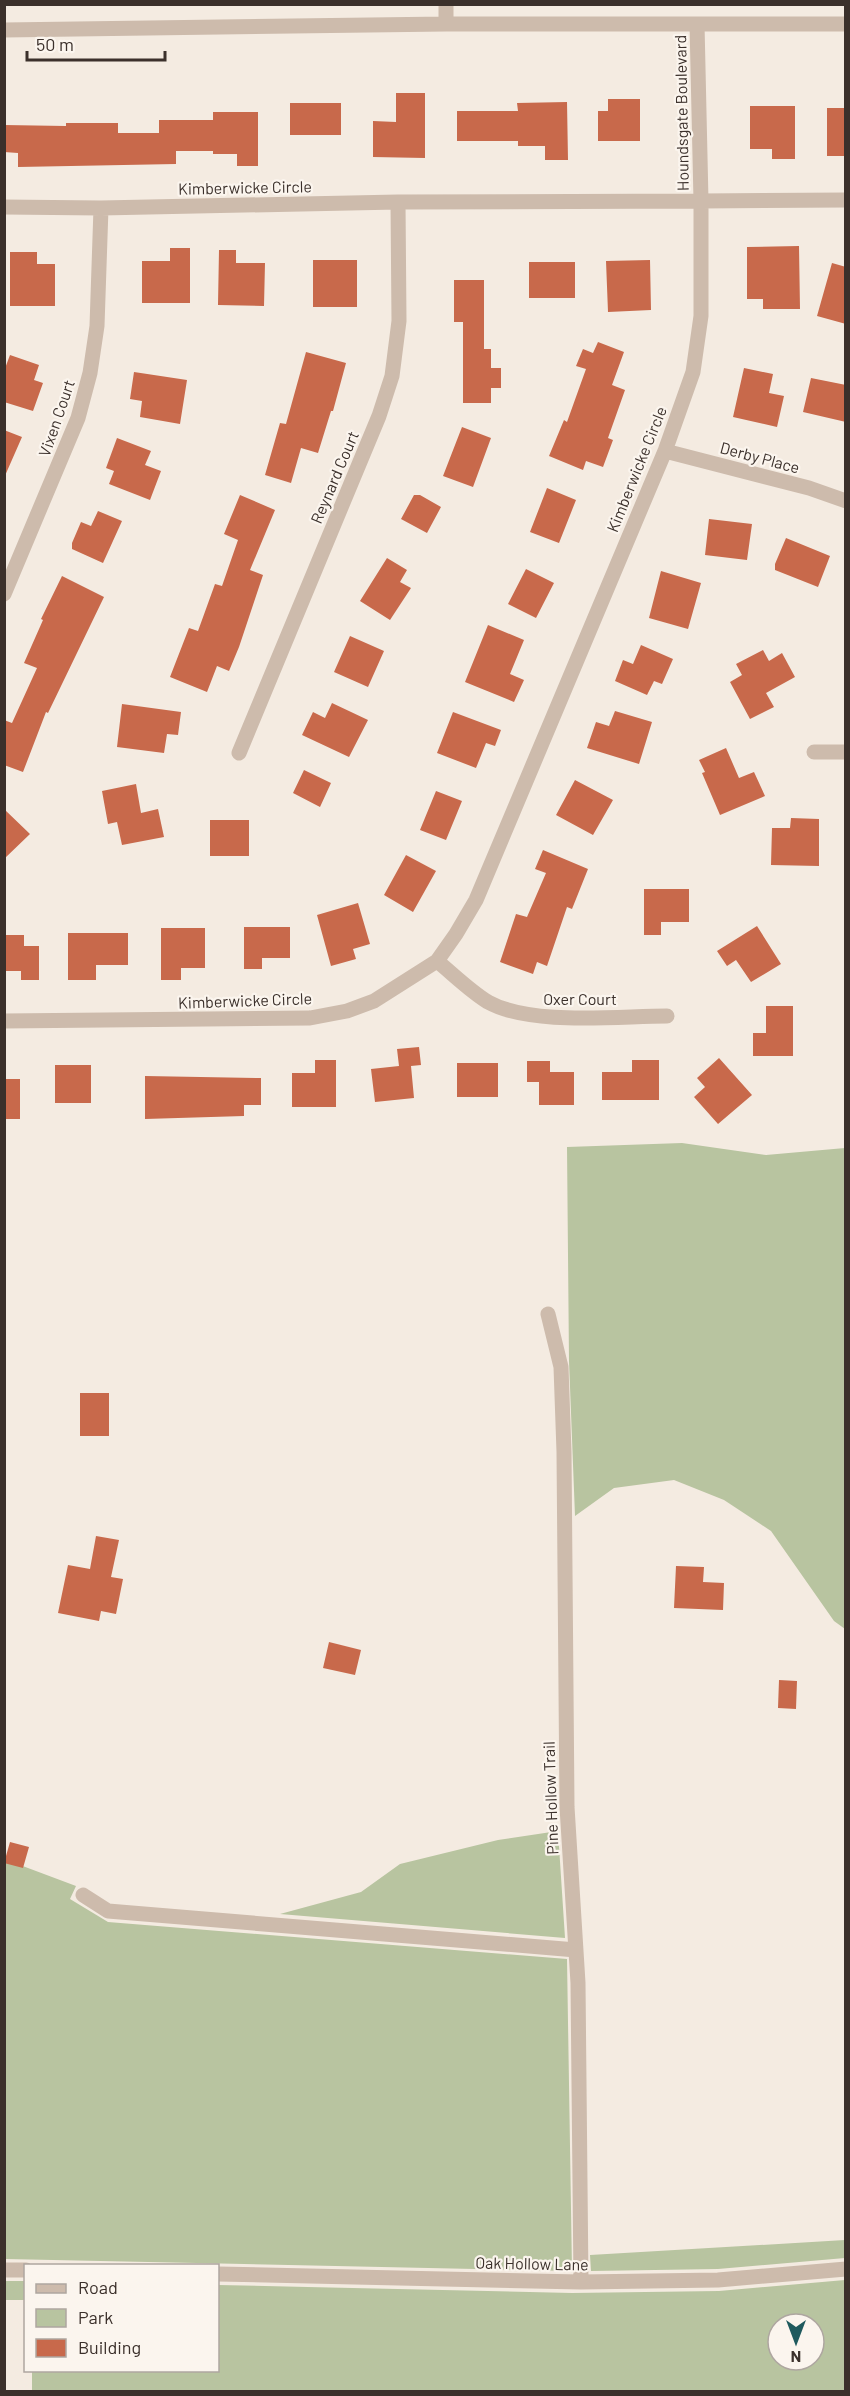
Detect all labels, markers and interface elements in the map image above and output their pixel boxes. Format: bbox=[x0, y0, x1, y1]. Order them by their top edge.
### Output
scale bar bbox=[27, 24, 165, 62]
text: 50 m bbox=[36, 33, 74, 55]
street label: Houndsgate Boulevard bbox=[670, 35, 692, 191]
street label: Kimberwicke Circle bbox=[178, 176, 312, 198]
street label: Vixen Court bbox=[34, 377, 78, 459]
street label: Kimberwicke Circle bbox=[602, 403, 670, 535]
street label: Reynard Court bbox=[306, 428, 362, 526]
street label: Derby Place bbox=[718, 437, 802, 477]
street label: Kimberwicke Circle bbox=[178, 988, 312, 1012]
street label: Oxer Court bbox=[543, 989, 617, 1008]
street label: Pine Hollow Trail bbox=[539, 1741, 561, 1855]
street label: Oak Hollow Lane bbox=[475, 2253, 589, 2273]
legend bbox=[24, 2264, 219, 2372]
text: Road bbox=[78, 2276, 118, 2298]
text: Park bbox=[78, 2306, 113, 2328]
north arrow bbox=[766, 2312, 826, 2372]
text: Building bbox=[78, 2336, 141, 2358]
text: N bbox=[791, 2348, 801, 2367]

